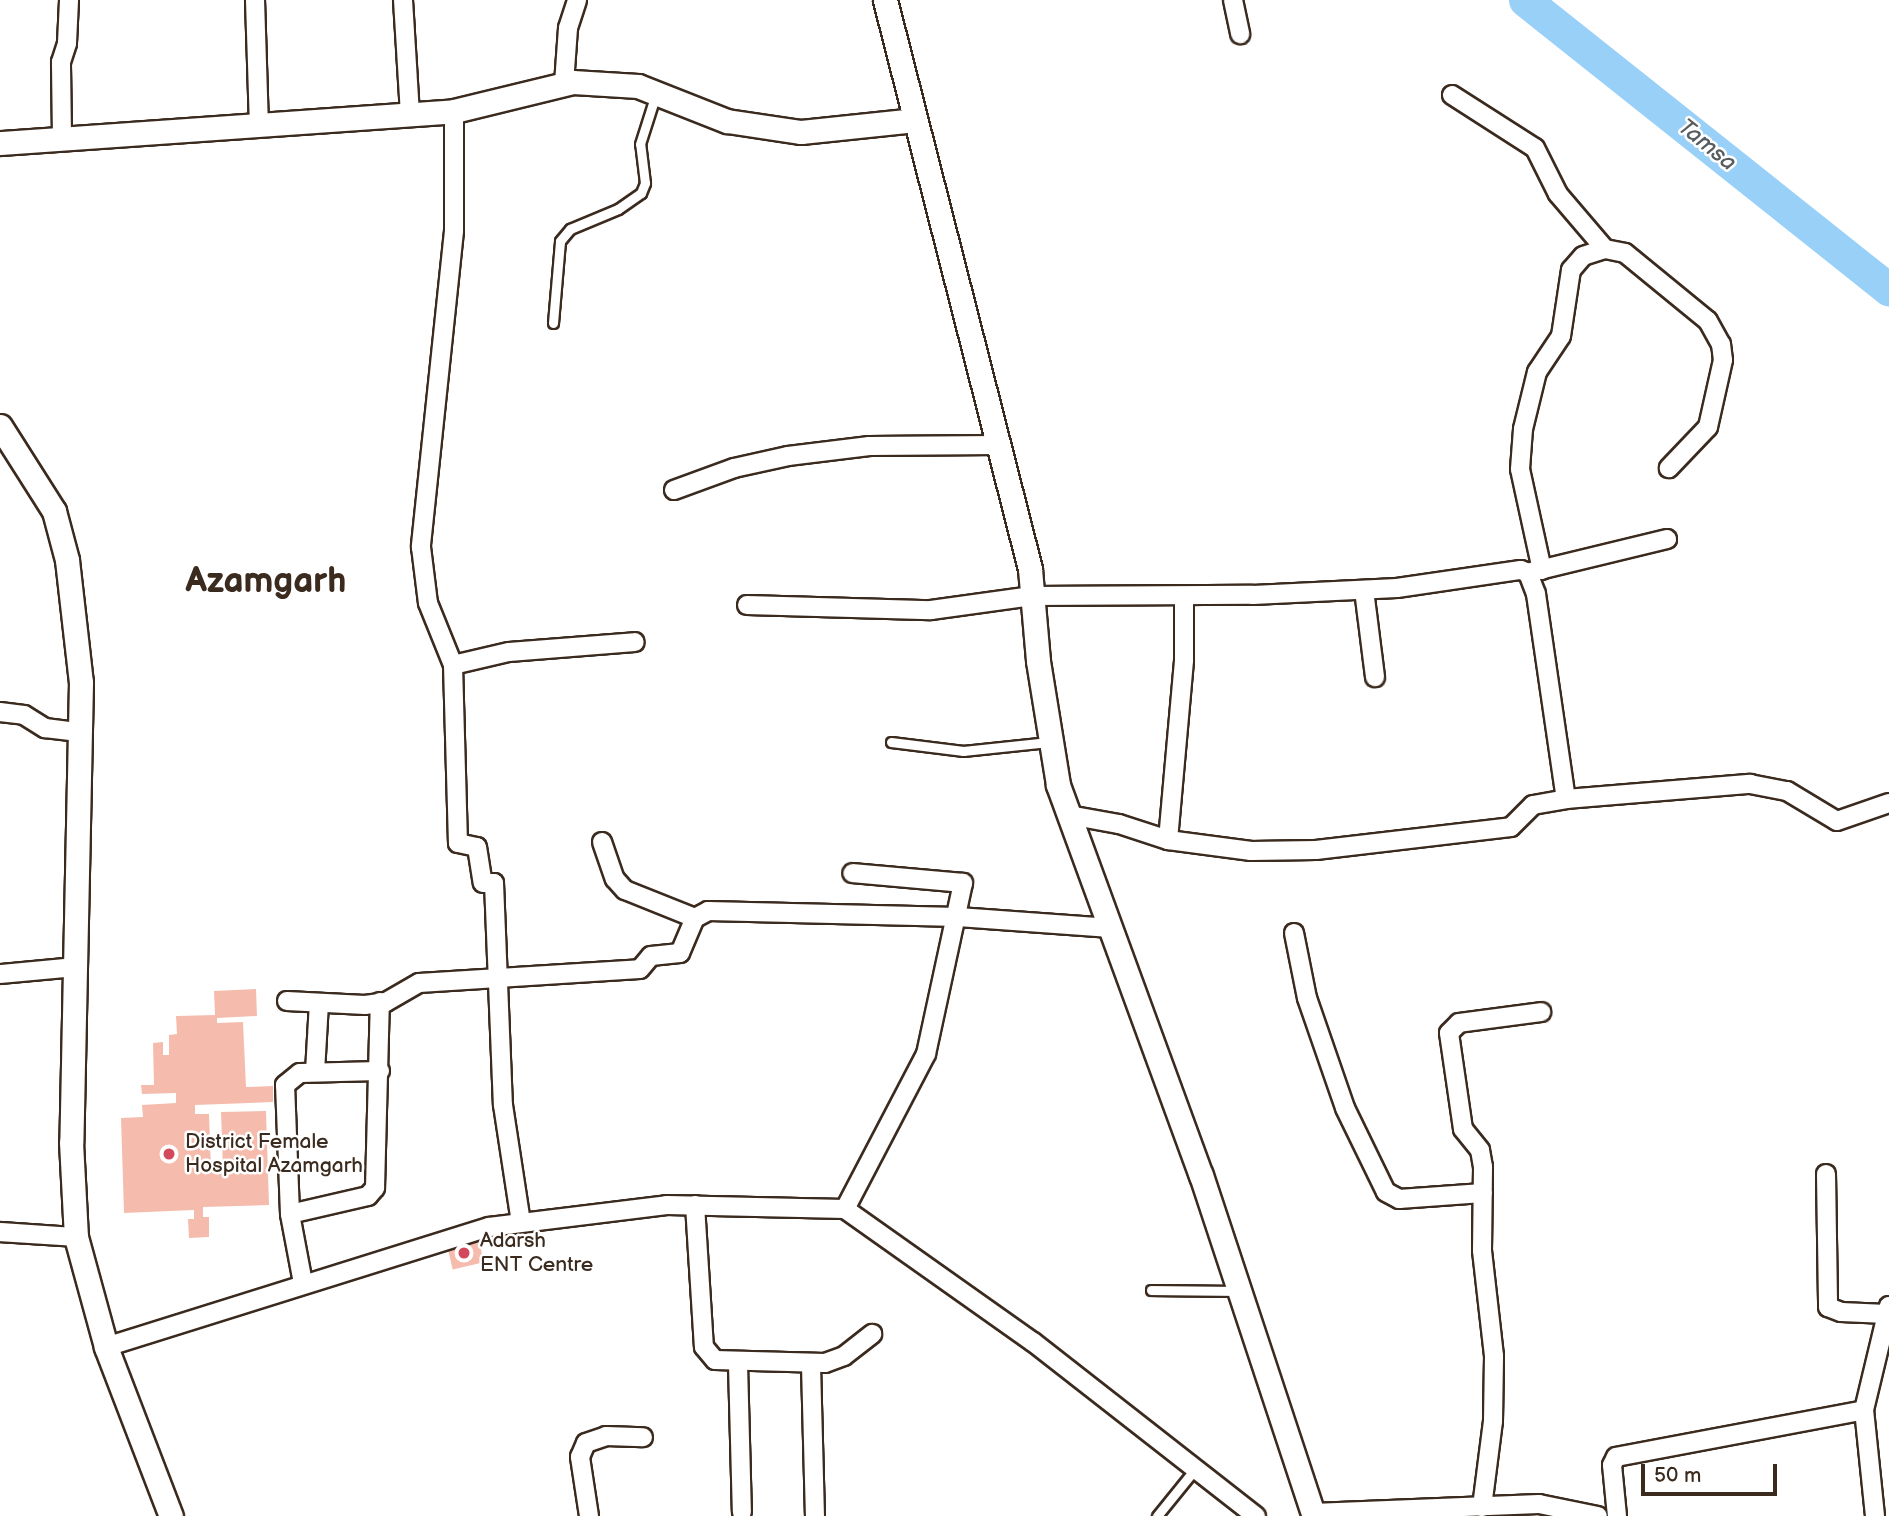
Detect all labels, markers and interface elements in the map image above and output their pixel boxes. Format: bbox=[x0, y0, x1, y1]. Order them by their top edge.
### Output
water label: Tamsa bbox=[1672, 113, 1742, 177]
district label: Azamgarh bbox=[186, 561, 346, 603]
place label: District Female Hospital Azamgarh bbox=[185, 1129, 363, 1179]
marker: District Female Hospital Azamgarh bbox=[159, 1144, 179, 1164]
place label: Adarsh ENT Centre bbox=[480, 1228, 593, 1278]
marker: Adarsh ENT Centre bbox=[454, 1243, 474, 1263]
scale bar bbox=[1644, 1450, 1780, 1494]
text: 50 m bbox=[1654, 1463, 1701, 1488]

